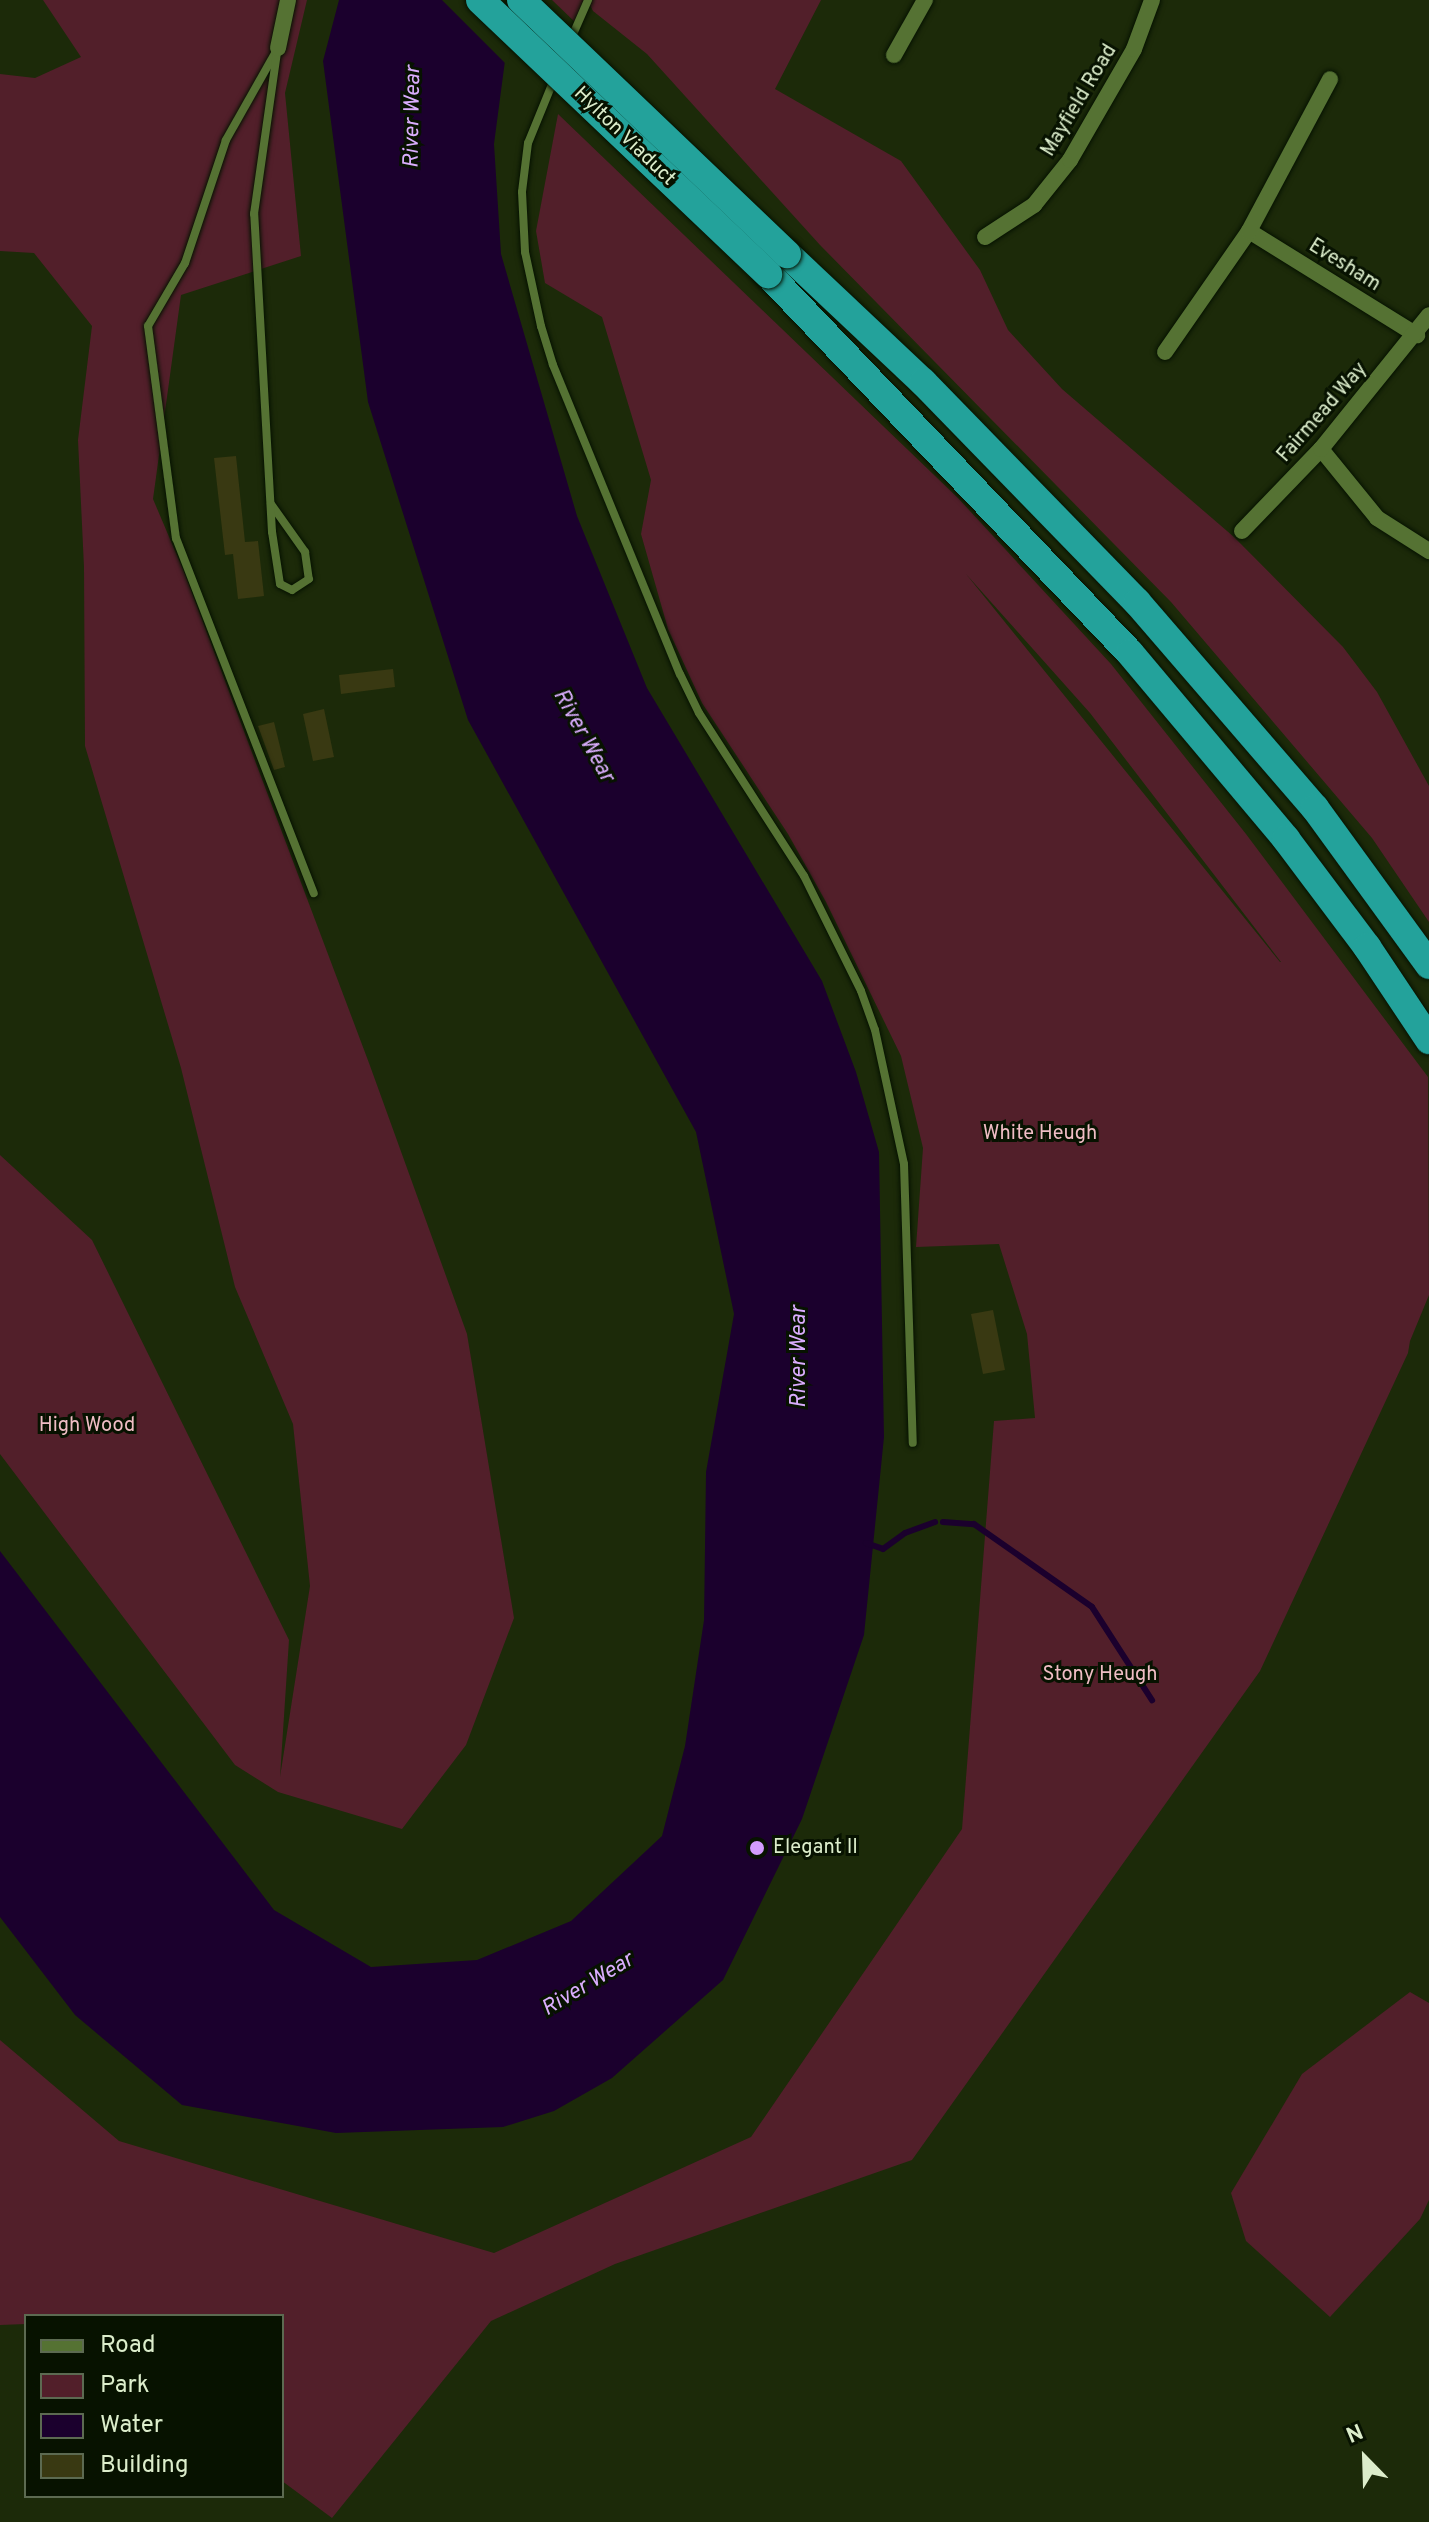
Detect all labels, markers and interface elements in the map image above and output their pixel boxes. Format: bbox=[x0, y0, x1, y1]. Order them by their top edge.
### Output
street label: Mayfield Road bbox=[1037, 41, 1123, 161]
water label: River Wear bbox=[399, 65, 427, 169]
street label: Hylton Viaduct bbox=[568, 82, 680, 192]
street label: Evesham bbox=[1304, 235, 1384, 297]
street label: Fairmead Way bbox=[1273, 358, 1373, 468]
water label: River Wear bbox=[546, 685, 620, 787]
park label: White Heugh bbox=[983, 1122, 1097, 1146]
water label: River Wear bbox=[787, 1305, 813, 1409]
park label: High Wood bbox=[39, 1414, 135, 1438]
park label: Stony Heugh bbox=[1042, 1663, 1158, 1687]
place label: Elegant II bbox=[773, 1836, 858, 1860]
marker: Elegant II bbox=[748, 1839, 766, 1857]
water label: River Wear bbox=[537, 1947, 639, 2023]
legend bbox=[24, 2314, 284, 2498]
text: Road bbox=[100, 2331, 156, 2361]
text: Park bbox=[100, 2371, 150, 2401]
text: Water bbox=[100, 2411, 163, 2441]
north arrow bbox=[1325, 2418, 1405, 2498]
text: N bbox=[1343, 2420, 1368, 2451]
text: Building bbox=[100, 2451, 189, 2481]

